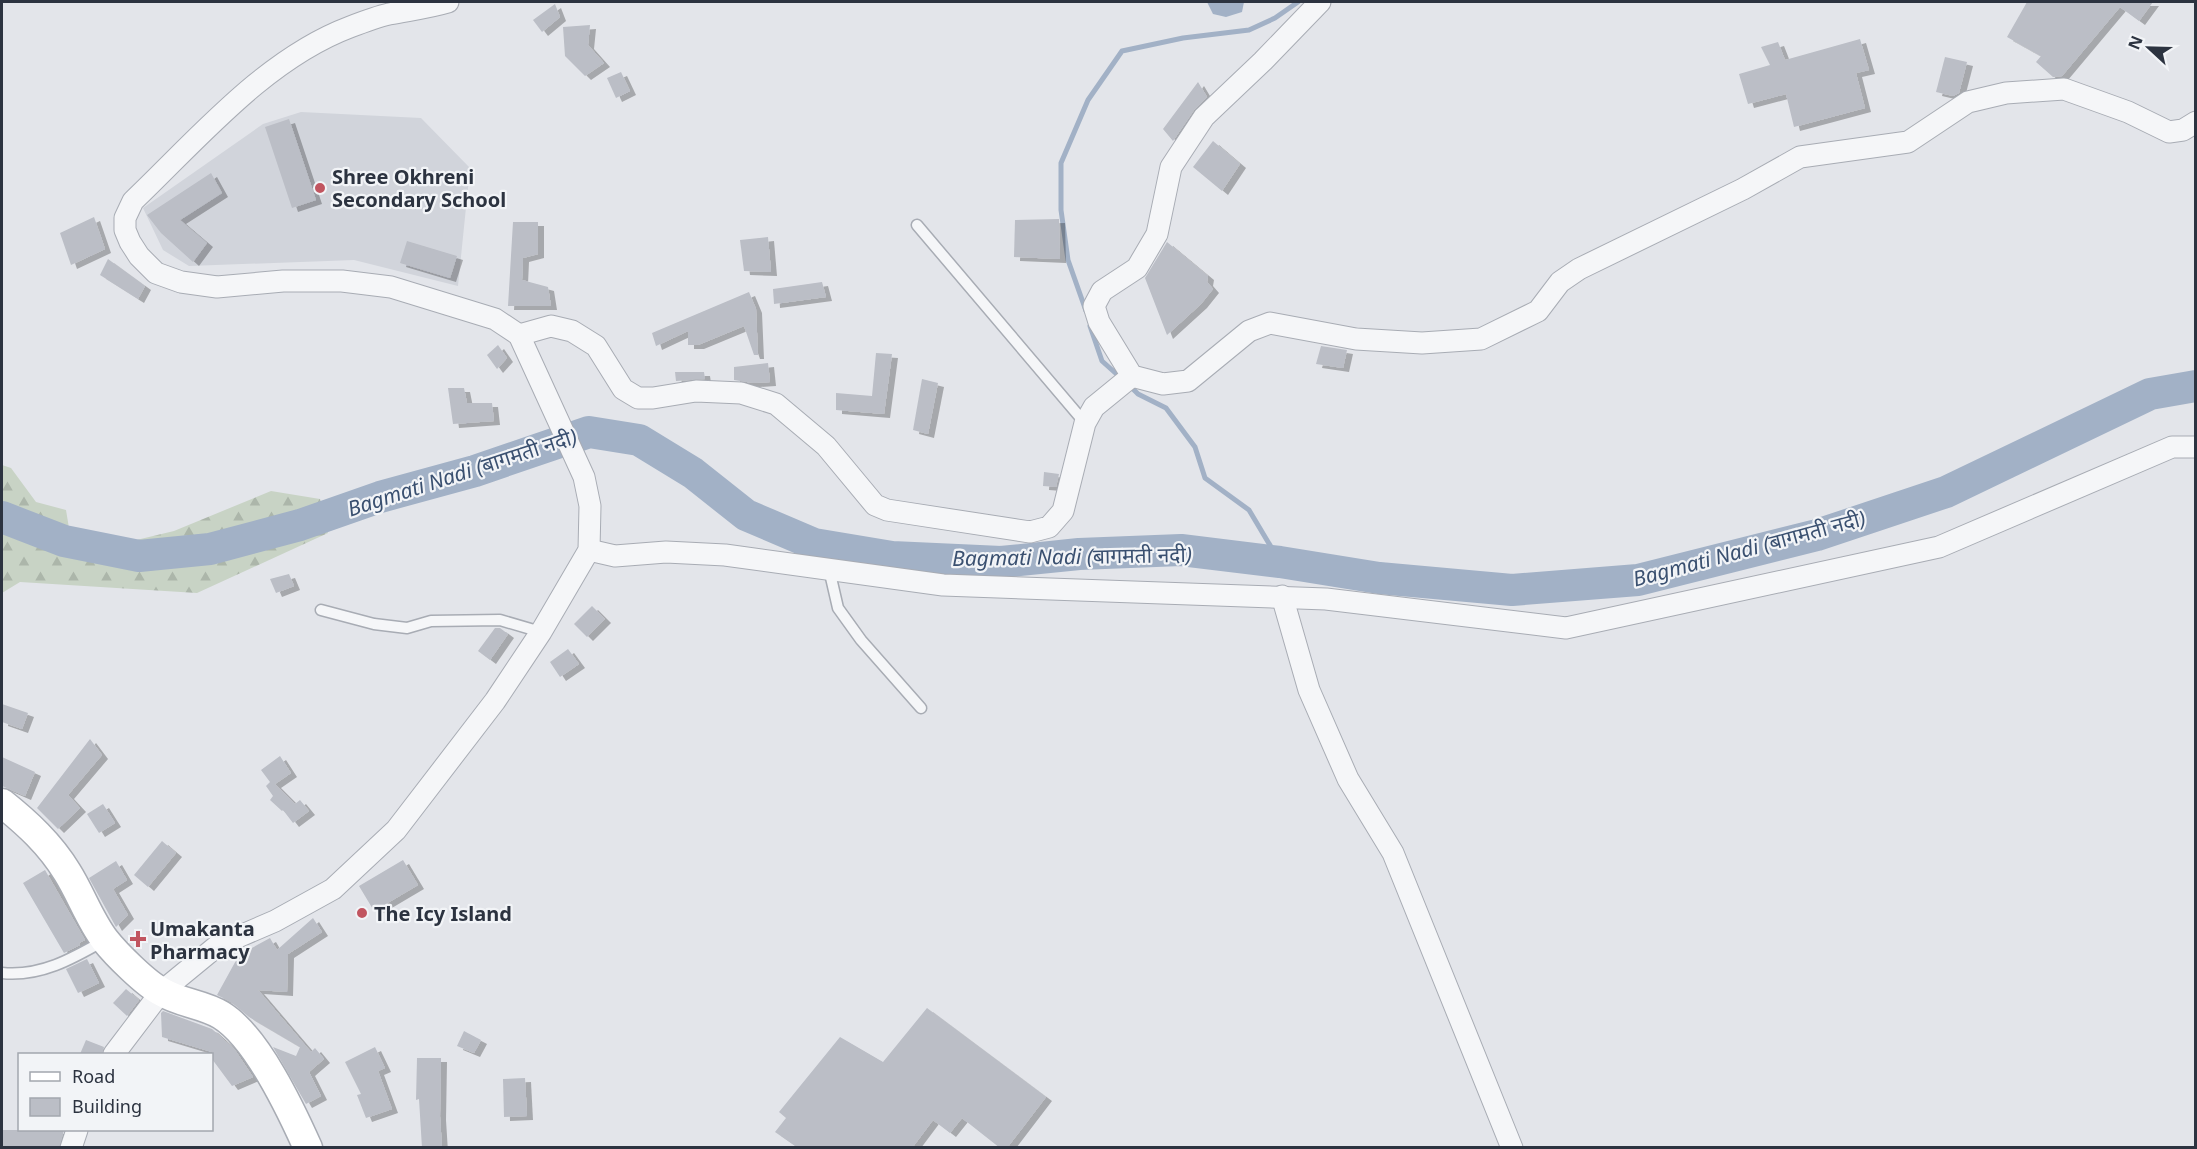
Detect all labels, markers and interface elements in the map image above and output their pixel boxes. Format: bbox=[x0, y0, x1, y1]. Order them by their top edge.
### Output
north arrow bbox=[2119, 18, 2179, 78]
text: N bbox=[2122, 32, 2148, 53]
place label: Shree Okhreni Secondary School bbox=[332, 163, 506, 213]
marker: Shree Okhreni Secondary School bbox=[313, 181, 327, 195]
water label: Bagmati Nadi (बागमती नदी) bbox=[344, 422, 580, 522]
water label: Bagmati Nadi (बागमती नदी) bbox=[1630, 503, 1868, 593]
water label: Bagmati Nadi (बागमती नदी) bbox=[952, 540, 1192, 572]
place label: The Icy Island bbox=[374, 900, 512, 927]
marker: The Icy Island bbox=[355, 906, 369, 920]
place label: Umakanta Pharmacy bbox=[150, 915, 255, 965]
marker: Umakanta Pharmacy bbox=[131, 932, 145, 946]
legend bbox=[18, 1053, 213, 1131]
text: Road bbox=[72, 1064, 115, 1088]
text: Building bbox=[72, 1094, 142, 1118]

